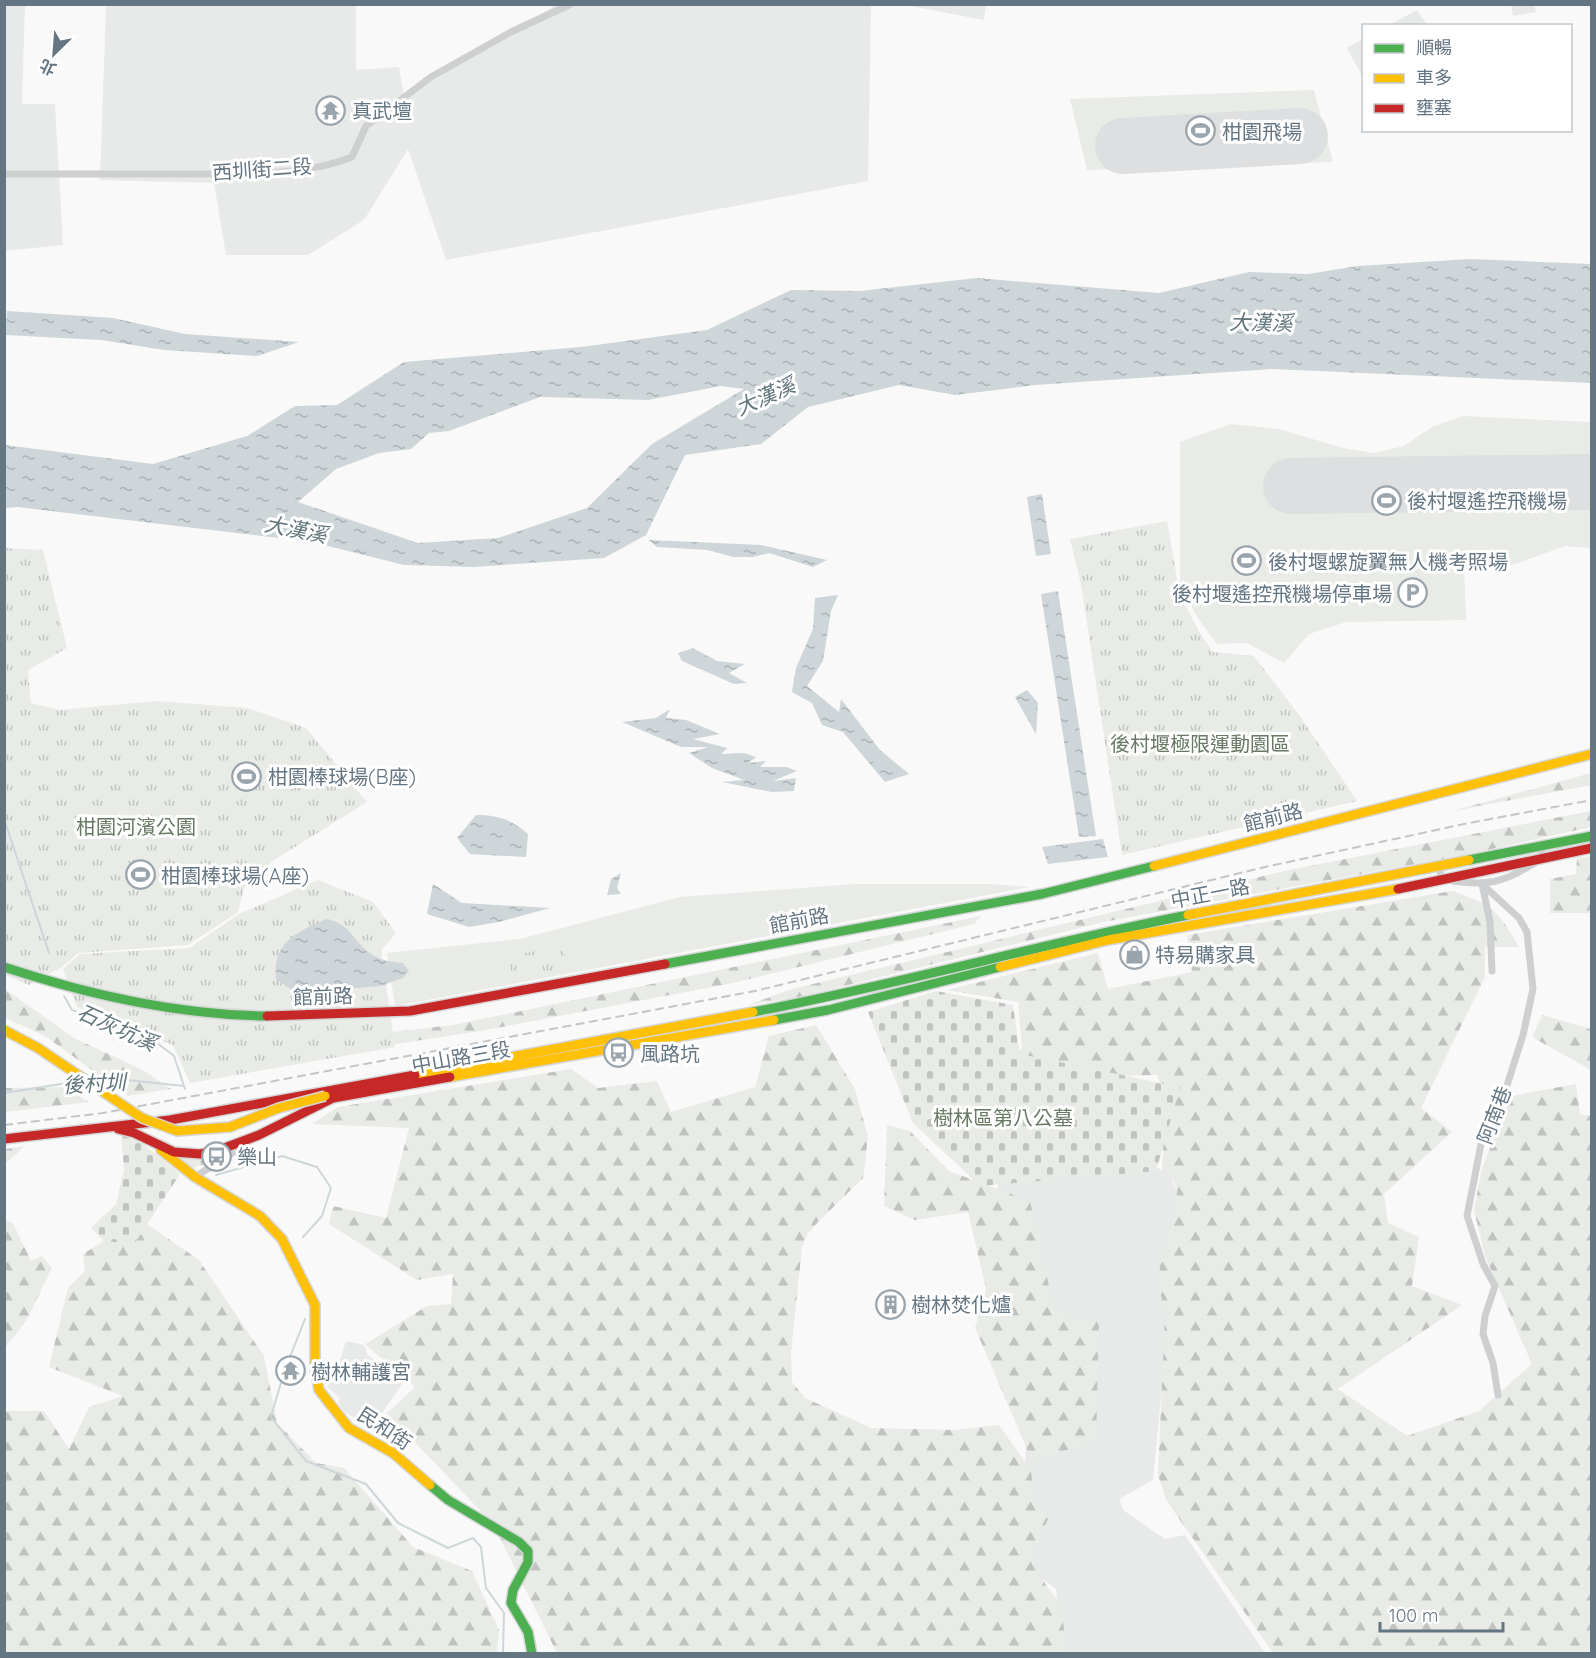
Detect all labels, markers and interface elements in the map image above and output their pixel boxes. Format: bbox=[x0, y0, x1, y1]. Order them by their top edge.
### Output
north arrow bbox=[24, 24, 84, 84]
legend bbox=[1362, 24, 1572, 132]
text: 順暢 bbox=[1416, 36, 1452, 59]
text: 北 bbox=[36, 55, 59, 80]
text: 車多 bbox=[1416, 66, 1452, 89]
temple icon: 真武壇 bbox=[315, 94, 347, 126]
text: 壅塞 bbox=[1416, 96, 1452, 119]
place label: 真武壇 bbox=[352, 98, 412, 123]
sports icon: 柑園飛場 bbox=[1185, 115, 1217, 147]
place label: 柑園飛場 bbox=[1222, 119, 1302, 144]
street label: 西圳街二段 bbox=[211, 153, 313, 185]
water label: 大漢溪 bbox=[1229, 308, 1296, 336]
water label: 大漢溪 bbox=[731, 370, 802, 421]
sports icon: 後村堰遙控飛機場 bbox=[1370, 484, 1402, 516]
place label: 後村堰遙控飛機場 bbox=[1407, 488, 1567, 513]
water label: 大漢溪 bbox=[263, 510, 332, 548]
sports icon: 後村堰螺旋翼無人機考照場 bbox=[1231, 545, 1263, 577]
place label: 後村堰螺旋翼無人機考照場 bbox=[1268, 549, 1508, 574]
parking icon: 後村堰遙控飛機場停車場 bbox=[1397, 577, 1429, 609]
place label: 後村堰遙控飛機場停車場 bbox=[1172, 581, 1392, 606]
park label: 後村堰極限運動園區 bbox=[1110, 731, 1290, 756]
sports icon: 柑園棒球場(B座) bbox=[231, 760, 263, 792]
place label: 柑園棒球場(B座) bbox=[268, 764, 416, 789]
street label: 館前路 bbox=[1241, 798, 1305, 836]
park label: 柑園河濱公園 bbox=[76, 814, 196, 839]
sports icon: 柑園棒球場(A座) bbox=[124, 859, 156, 891]
place label: 柑園棒球場(A座) bbox=[161, 863, 309, 888]
street label: 中正一路 bbox=[1168, 873, 1252, 913]
street label: 館前路 bbox=[767, 902, 831, 938]
shop icon: 特易購家具 bbox=[1118, 938, 1150, 970]
place label: 特易購家具 bbox=[1155, 942, 1255, 967]
street label: 館前路 bbox=[293, 982, 353, 1010]
water label: 石灰坑溪 bbox=[73, 998, 163, 1057]
street label: 中山路三段 bbox=[410, 1036, 512, 1078]
bus stop icon: 風路坑 bbox=[603, 1037, 635, 1069]
place label: 風路坑 bbox=[640, 1041, 700, 1066]
water label: 後村圳 bbox=[62, 1068, 129, 1098]
street label: 阿南巷 bbox=[1472, 1083, 1516, 1147]
park label: 樹林區第八公墓 bbox=[933, 1105, 1073, 1130]
bus stop icon: 樂山 bbox=[200, 1140, 232, 1172]
place label: 樂山 bbox=[237, 1144, 277, 1169]
building icon: 樹林焚化爐 bbox=[874, 1288, 906, 1320]
place label: 樹林焚化爐 bbox=[911, 1292, 1011, 1317]
temple icon: 樹林輔護宮 bbox=[274, 1355, 306, 1387]
place label: 樹林輔護宮 bbox=[311, 1359, 411, 1384]
street label: 民和街 bbox=[353, 1401, 417, 1455]
scale bar bbox=[1380, 1595, 1503, 1633]
text: 100 m bbox=[1389, 1604, 1438, 1627]

